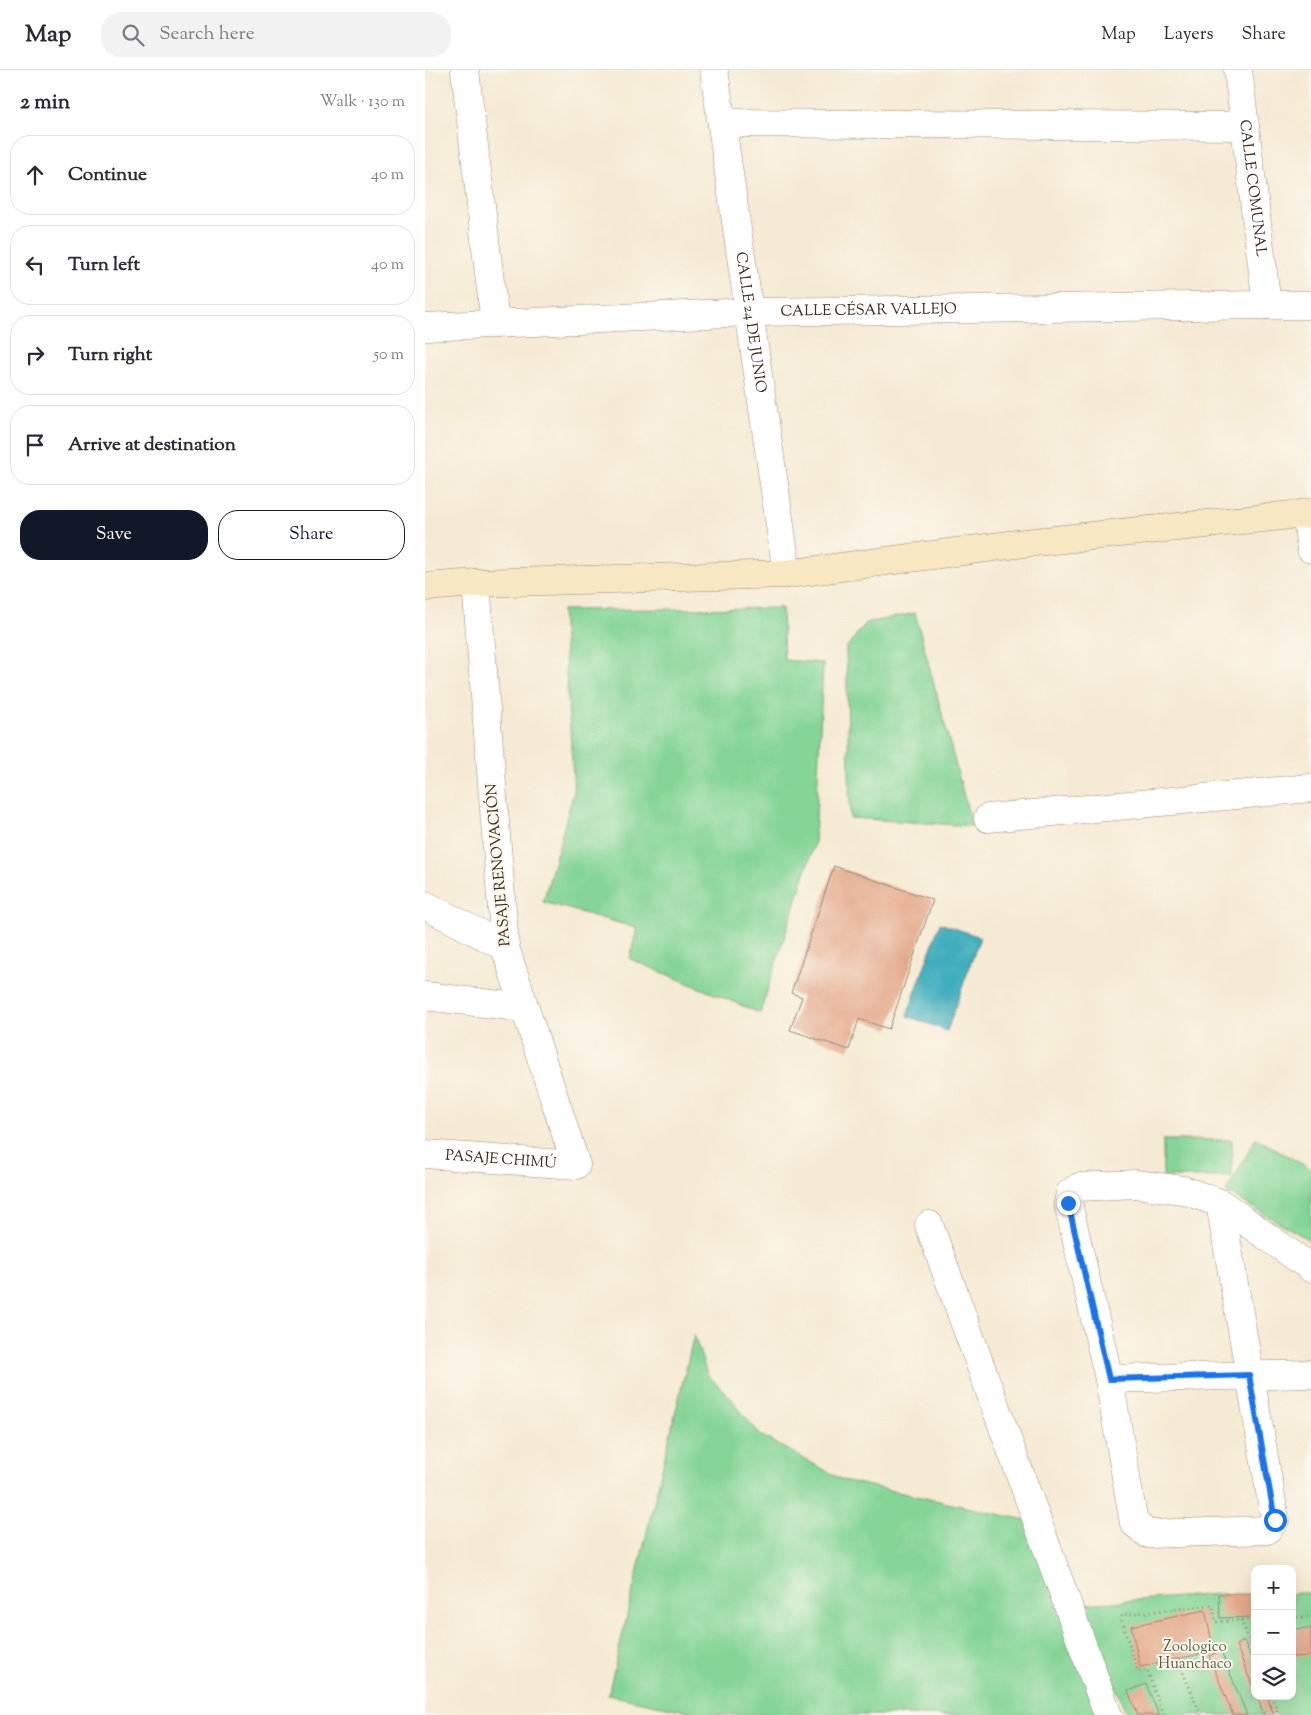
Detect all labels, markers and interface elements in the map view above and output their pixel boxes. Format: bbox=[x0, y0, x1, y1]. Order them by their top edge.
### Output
search box bbox=[101, 12, 451, 57]
text: Map bbox=[25, 18, 71, 52]
icon: search bbox=[119, 21, 147, 49]
text: Search here bbox=[159, 21, 255, 48]
text: Map bbox=[1101, 22, 1136, 48]
text: Layers bbox=[1164, 22, 1214, 48]
text: Share bbox=[1242, 22, 1286, 48]
text: 2 min bbox=[20, 88, 70, 118]
text: Walk · 130 m bbox=[320, 91, 405, 114]
street label: CALLE COMUNAL bbox=[1234, 118, 1271, 258]
icon: ahead bbox=[21, 161, 49, 189]
text: Continue bbox=[68, 162, 147, 189]
text: 40 m bbox=[371, 164, 404, 187]
street label: CALLE 24 DE JUNIO bbox=[730, 250, 771, 394]
icon: left bbox=[21, 251, 49, 279]
text: Turn left bbox=[68, 252, 140, 279]
text: 40 m bbox=[371, 254, 404, 277]
street label: CALLE CÉSAR VALLEJO bbox=[780, 299, 957, 322]
icon: right bbox=[21, 341, 49, 369]
text: Turn right bbox=[68, 342, 152, 369]
text: 50 m bbox=[373, 344, 404, 367]
icon: arrive bbox=[21, 431, 49, 459]
text: Arrive at destination bbox=[68, 432, 236, 459]
button: Save bbox=[20, 510, 208, 560]
button: Share bbox=[218, 510, 405, 560]
street label: PASAJE RENOVACIÓN bbox=[479, 783, 517, 947]
street label: PASAJE CHIMÚ bbox=[445, 1145, 557, 1174]
route end bbox=[1057, 1192, 1080, 1215]
route start bbox=[1264, 1509, 1287, 1532]
map controls bbox=[1251, 1565, 1296, 1700]
button: + bbox=[1251, 1565, 1296, 1610]
button: − bbox=[1251, 1610, 1296, 1655]
park label: Zoologico Huanchaco bbox=[1158, 1637, 1232, 1675]
button: layers bbox=[1251, 1655, 1296, 1700]

